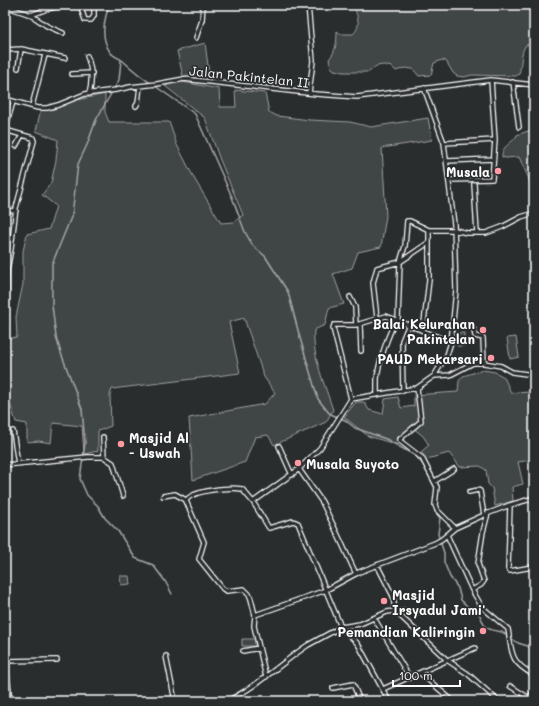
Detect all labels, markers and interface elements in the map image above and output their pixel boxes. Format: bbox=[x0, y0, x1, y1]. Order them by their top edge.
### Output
street label: Jalan Pakintelan II bbox=[188, 61, 310, 91]
place label: Musala bbox=[446, 163, 490, 180]
marker: Musala bbox=[493, 166, 503, 176]
place label: Balai Kelurahan Pakintelan bbox=[373, 315, 475, 347]
marker: Balai Kelurahan Pakintelan bbox=[478, 325, 488, 335]
place label: PAUD Mekarsari bbox=[377, 350, 483, 367]
marker: PAUD Mekarsari bbox=[486, 353, 496, 363]
place label: Masjid Al - Uswah bbox=[129, 429, 189, 461]
marker: Masjid Al - Uswah bbox=[116, 439, 126, 449]
place label: Musala Suyoto bbox=[306, 455, 399, 473]
marker: Musala Suyoto bbox=[293, 458, 303, 468]
place label: Masjid Irsyadul Jami' bbox=[392, 586, 486, 619]
marker: Masjid Irsyadul Jami' bbox=[379, 596, 389, 606]
place label: Pemandian Kaliringin bbox=[337, 623, 475, 640]
marker: Pemandian Kaliringin bbox=[478, 626, 488, 636]
scale bar bbox=[393, 662, 460, 688]
text: 100 m bbox=[399, 667, 433, 683]

